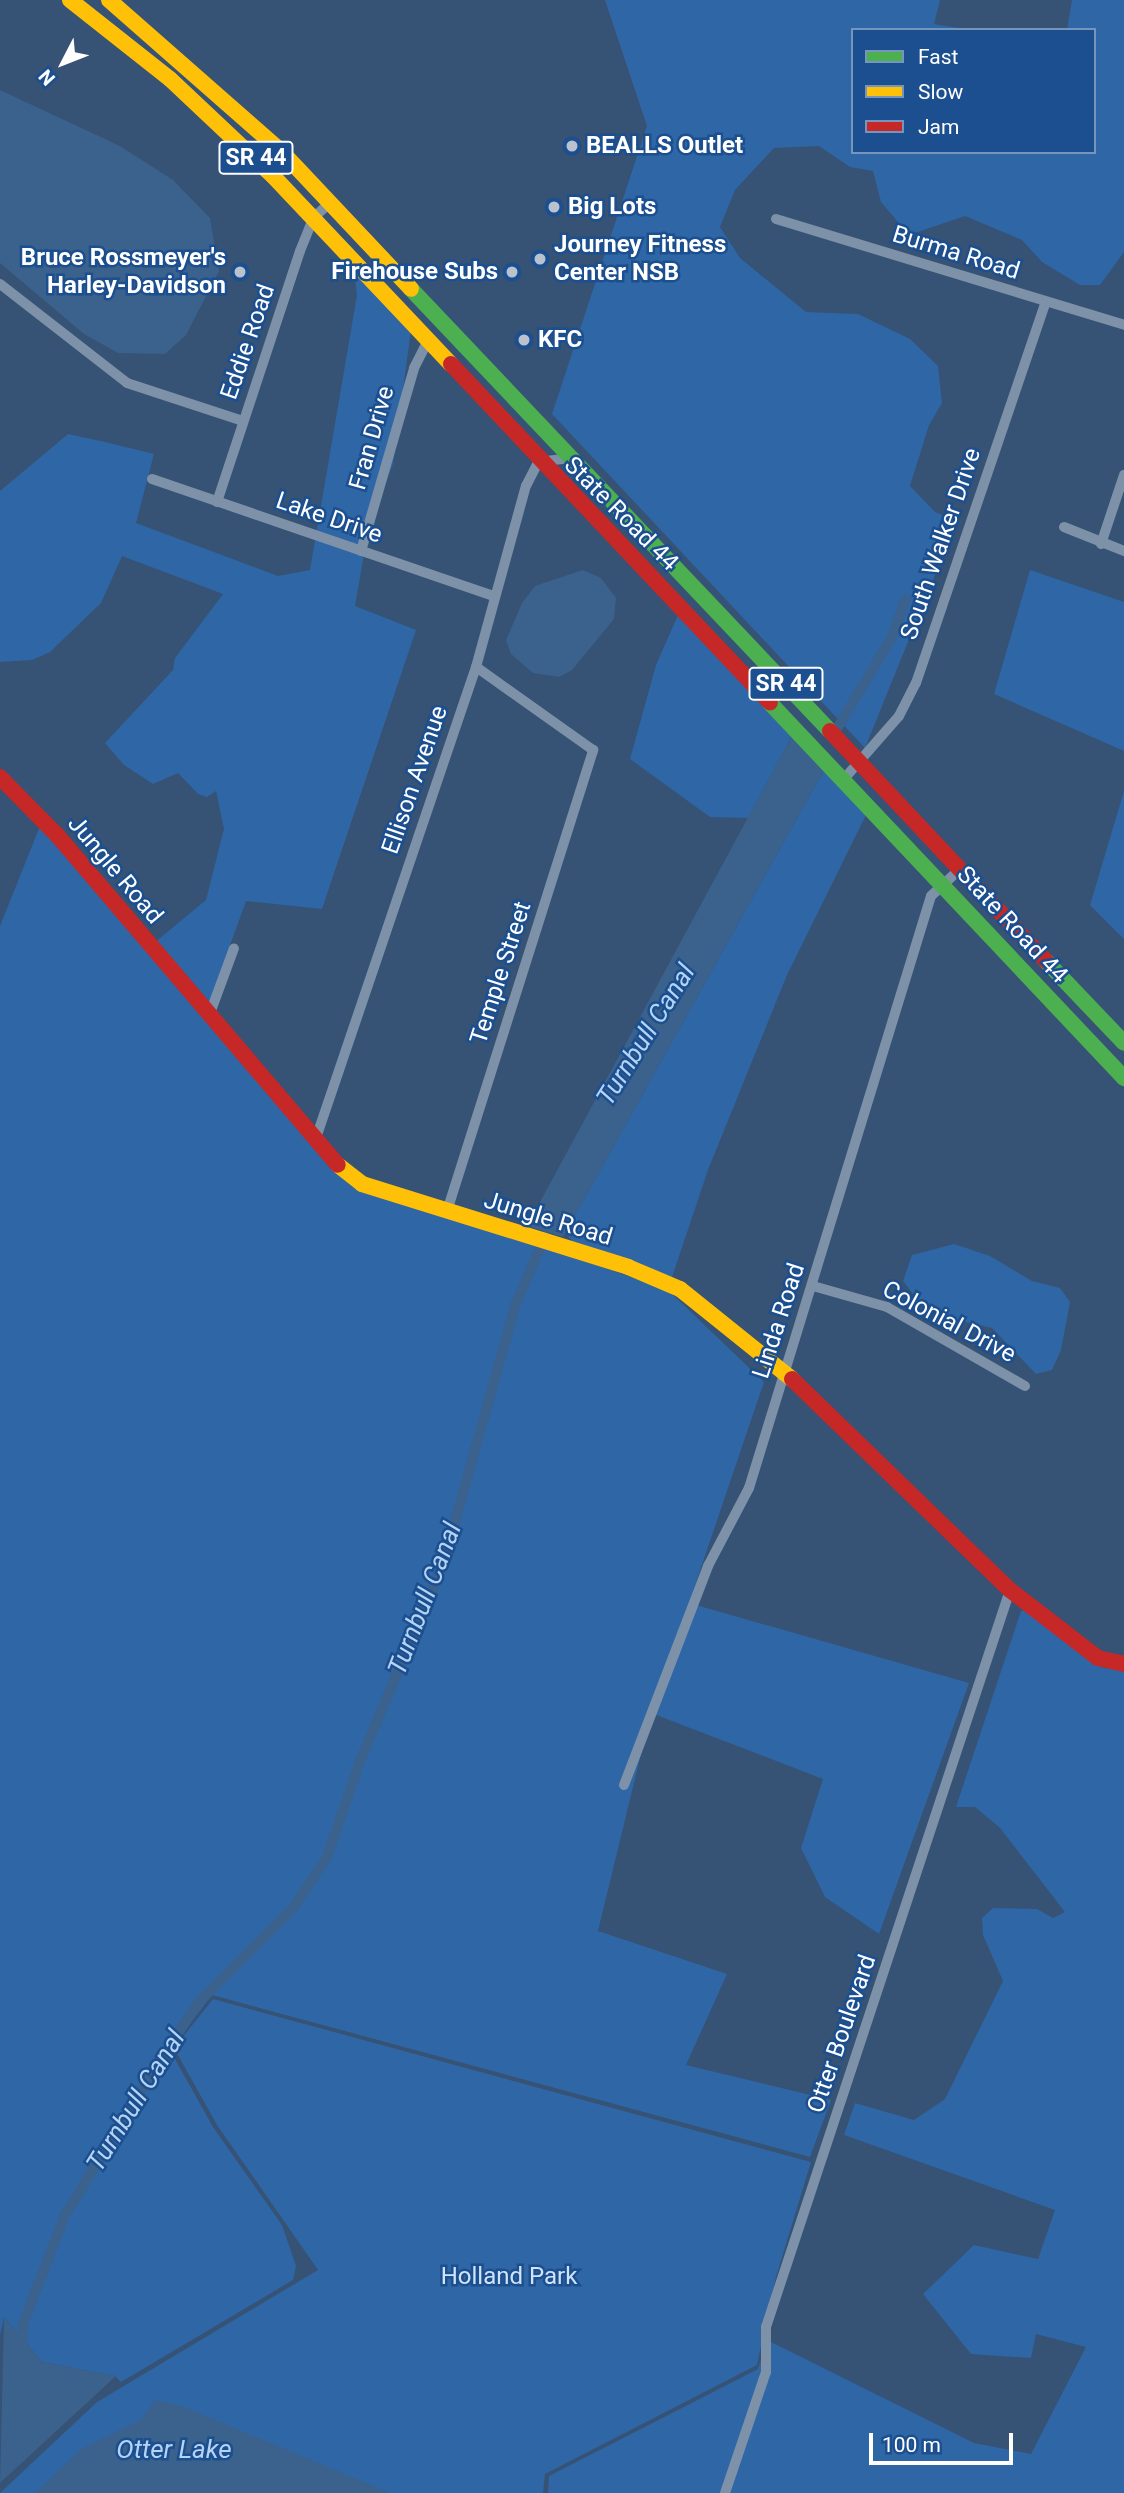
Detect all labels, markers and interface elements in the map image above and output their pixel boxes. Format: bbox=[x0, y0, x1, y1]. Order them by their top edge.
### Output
north arrow bbox=[28, 28, 98, 98]
legend bbox=[851, 28, 1096, 154]
text: Fast bbox=[918, 45, 958, 69]
text: N bbox=[34, 65, 60, 90]
text: Slow bbox=[918, 80, 963, 104]
text: Jam bbox=[918, 115, 959, 139]
place label: BEALLS Outlet bbox=[586, 132, 743, 160]
marker: BEALLS Outlet bbox=[564, 138, 580, 154]
road number: SR 44 bbox=[218, 139, 294, 178]
place label: Big Lots bbox=[568, 193, 656, 221]
marker: Big Lots bbox=[546, 199, 562, 215]
street label: Burma Road bbox=[889, 220, 1023, 286]
place label: Journey Fitness Center NSB bbox=[554, 231, 726, 287]
place label: Bruce Rossmeyer's Harley-Davidson bbox=[21, 244, 226, 300]
marker: Journey Fitness Center NSB bbox=[532, 251, 548, 267]
place label: Firehouse Subs bbox=[331, 258, 498, 286]
marker: Bruce Rossmeyer's Harley-Davidson bbox=[232, 264, 248, 280]
marker: Firehouse Subs bbox=[504, 264, 520, 280]
street label: Eddie Road bbox=[215, 281, 281, 403]
place label: KFC bbox=[538, 326, 582, 354]
marker: KFC bbox=[516, 332, 532, 348]
street label: Fran Drive bbox=[343, 383, 401, 493]
street label: South Walker Drive bbox=[895, 444, 987, 644]
street label: State Road 44 bbox=[558, 451, 684, 577]
street label: Lake Drive bbox=[272, 486, 386, 550]
road number: SR 44 bbox=[748, 664, 824, 704]
street label: Ellison Avenue bbox=[376, 702, 454, 858]
street label: Jungle Road bbox=[61, 810, 169, 930]
street label: State Road 44 bbox=[950, 860, 1074, 990]
street label: Temple Street bbox=[464, 898, 538, 1048]
water label: Turnbull Canal bbox=[590, 959, 702, 1111]
street label: Jungle Road bbox=[480, 1186, 616, 1252]
street label: Linda Road bbox=[747, 1260, 811, 1382]
street label: Colonial Drive bbox=[877, 1275, 1021, 1369]
water label: Turnbull Canal bbox=[382, 1518, 468, 1680]
street label: Otter Boulevard bbox=[801, 1951, 883, 2117]
water label: Turnbull Canal bbox=[80, 2025, 192, 2177]
park label: Holland Park bbox=[441, 2263, 577, 2291]
scale bar bbox=[872, 2420, 1016, 2464]
text: 100 m bbox=[882, 2433, 941, 2457]
water label: Otter Lake bbox=[116, 2434, 232, 2466]

